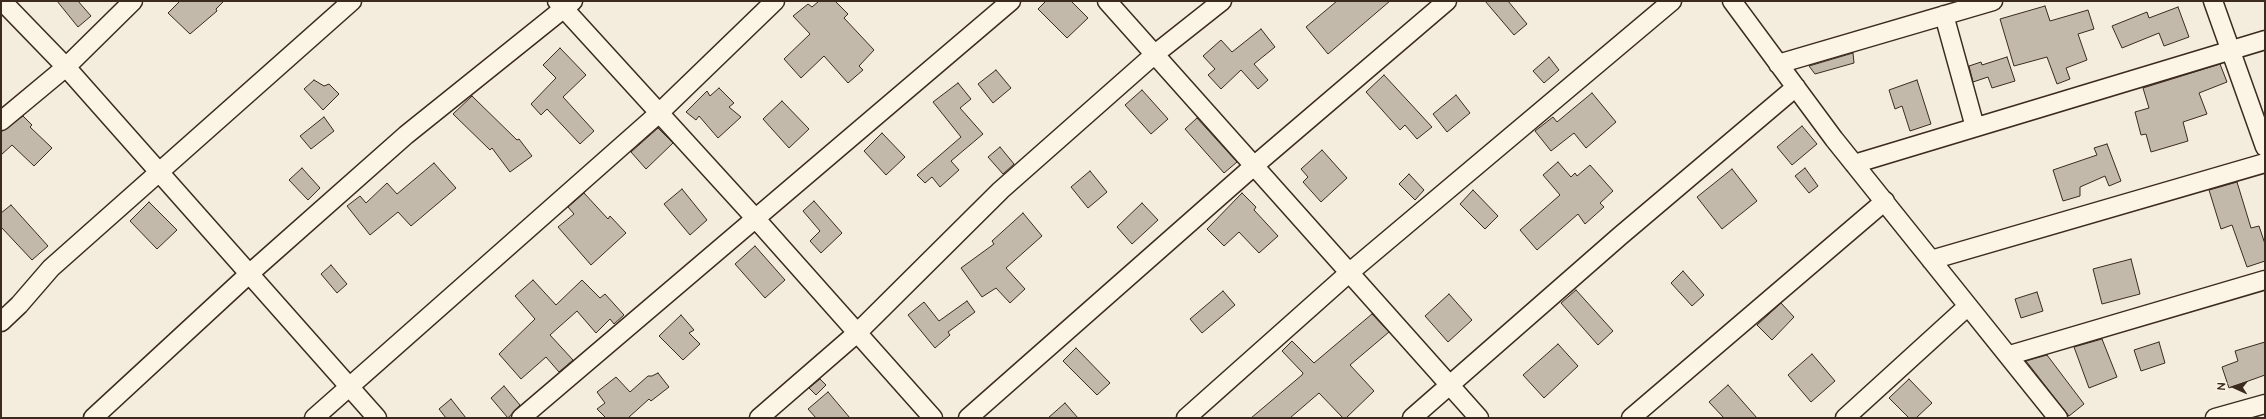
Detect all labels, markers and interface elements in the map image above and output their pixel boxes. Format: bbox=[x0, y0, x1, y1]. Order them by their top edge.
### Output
north arrow bbox=[2214, 367, 2254, 407]
text: N bbox=[2214, 383, 2229, 390]

